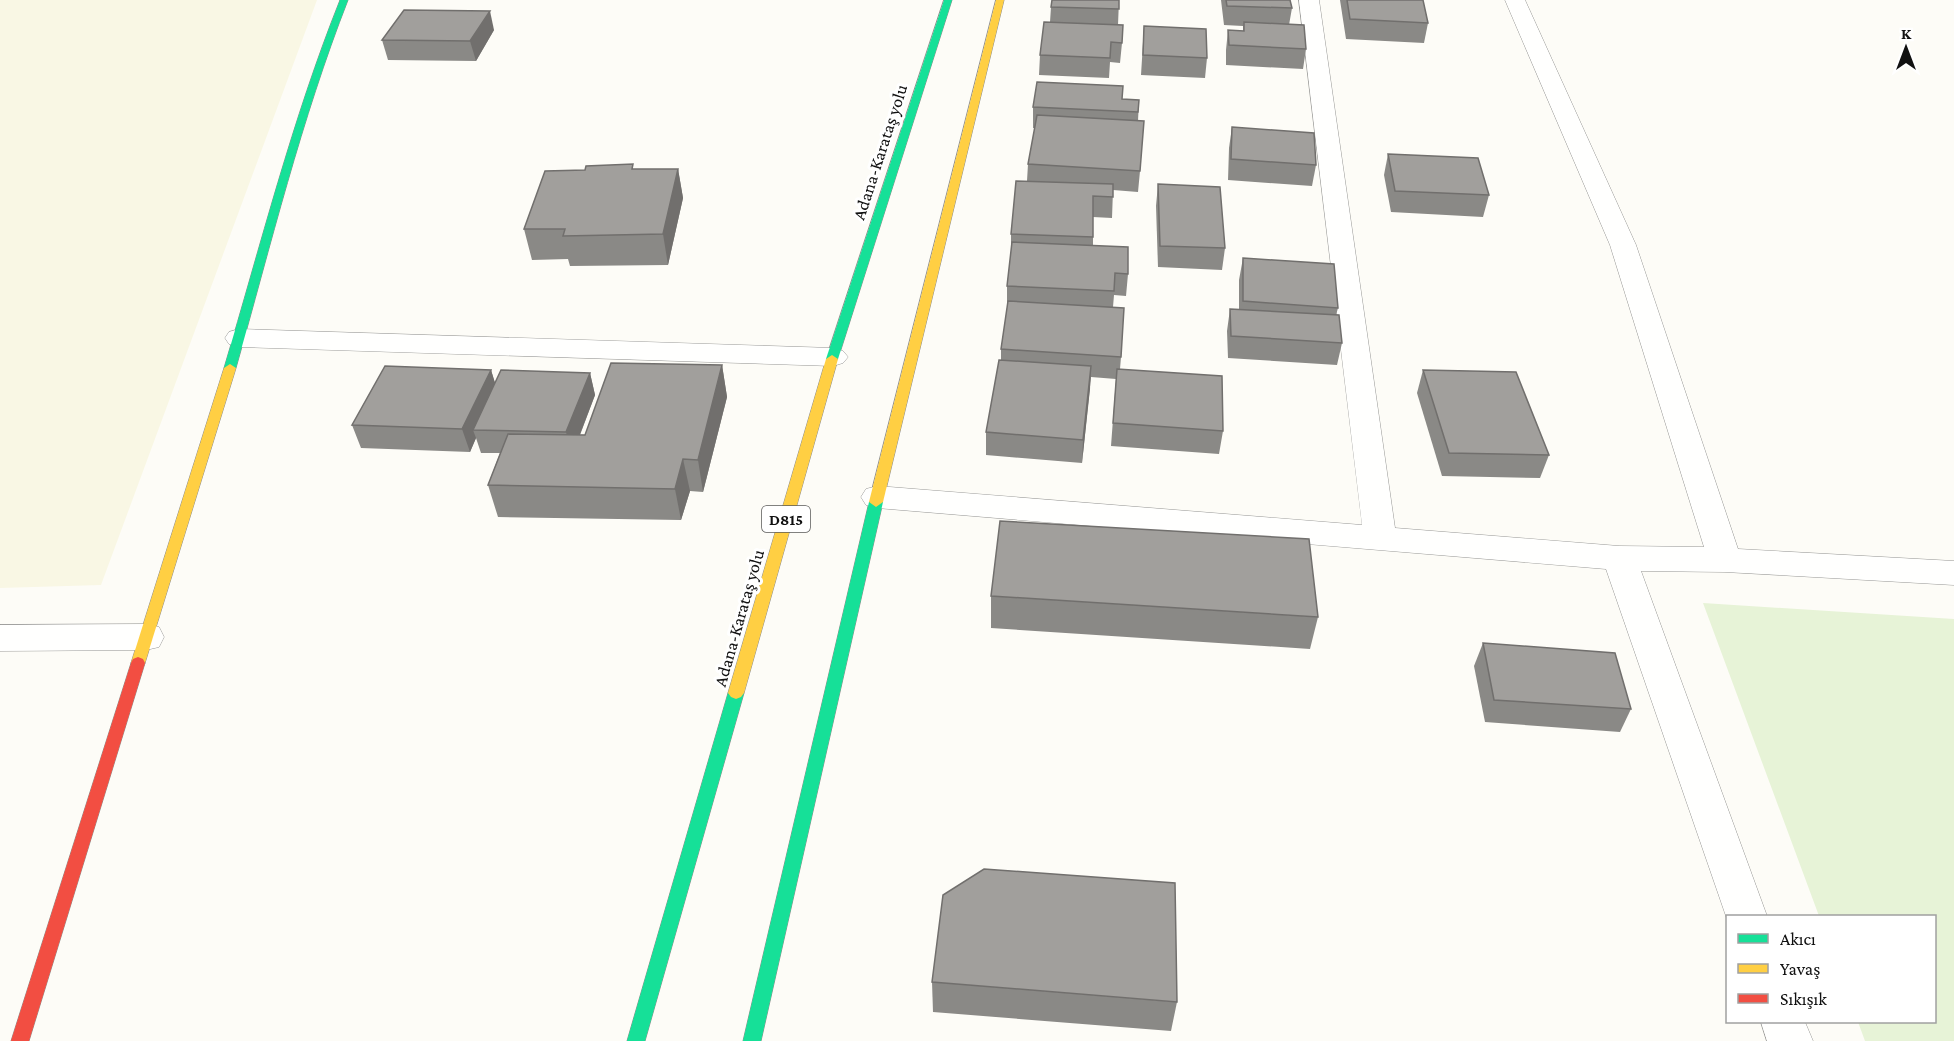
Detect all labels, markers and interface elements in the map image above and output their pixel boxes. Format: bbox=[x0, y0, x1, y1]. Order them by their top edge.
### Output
north arrow bbox=[1876, 18, 1936, 78]
text: K bbox=[1901, 25, 1912, 42]
street label: Adana-Karataş yolu bbox=[849, 81, 912, 222]
road number: D815 bbox=[762, 506, 810, 532]
street label: Adana-Karataş yolu bbox=[710, 547, 768, 689]
legend bbox=[1726, 915, 1936, 1023]
text: Akıcı bbox=[1780, 929, 1816, 949]
text: Yavaş bbox=[1780, 959, 1820, 979]
text: Sıkışık bbox=[1780, 989, 1827, 1009]

